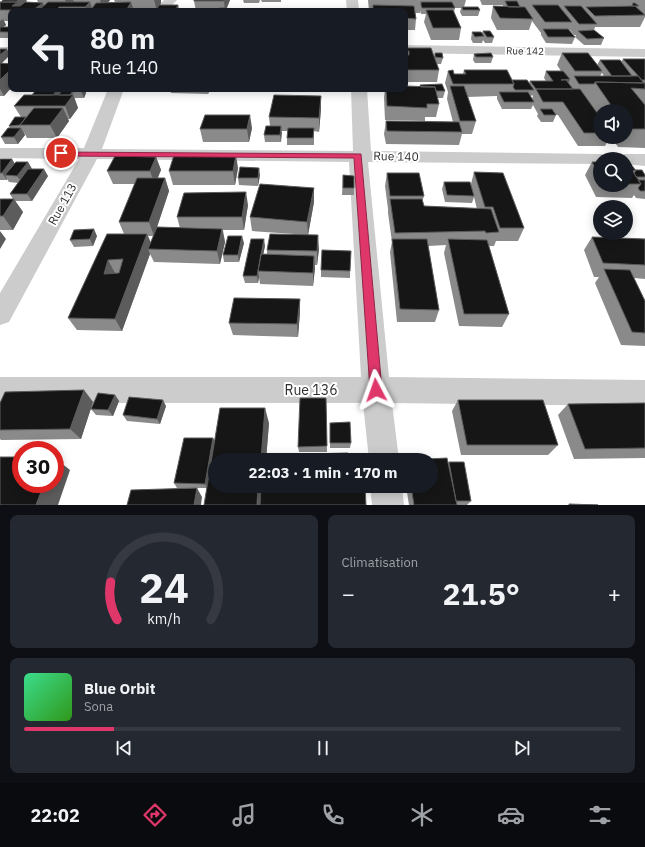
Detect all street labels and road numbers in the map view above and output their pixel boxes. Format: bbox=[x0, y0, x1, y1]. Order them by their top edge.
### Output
street label: Rue 142 bbox=[506, 44, 544, 58]
street label: Rue 140 bbox=[373, 148, 419, 164]
street label: Rue 113 bbox=[44, 180, 80, 228]
street label: Rue 136 bbox=[284, 381, 338, 399]

